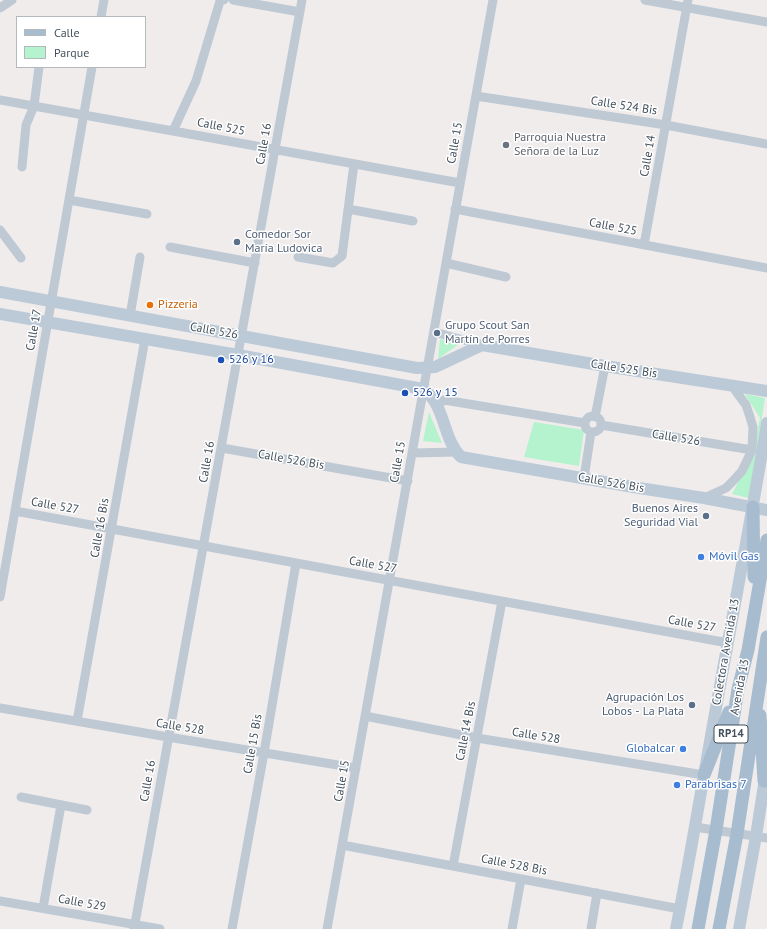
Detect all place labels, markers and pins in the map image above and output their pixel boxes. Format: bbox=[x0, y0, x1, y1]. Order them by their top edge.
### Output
place label: Parroquia Nuestra Señora de la Luz bbox=[514, 131, 606, 159]
marker: Parroquia Nuestra Señora de la Luz bbox=[501, 140, 511, 150]
place label: Comedor Sor María Ludovica bbox=[245, 228, 322, 256]
marker: Comedor Sor María Ludovica bbox=[232, 237, 242, 247]
place label: Pizzeria bbox=[158, 298, 198, 312]
marker: Pizzeria bbox=[145, 300, 155, 310]
place label: Grupo Scout San Martín de Porres bbox=[445, 319, 530, 347]
marker: Grupo Scout San Martín de Porres bbox=[432, 328, 442, 338]
place label: 526 y 16 bbox=[229, 353, 274, 367]
marker: 526 y 16 bbox=[216, 355, 226, 365]
place label: 526 y 15 bbox=[413, 386, 458, 400]
marker: 526 y 15 bbox=[400, 388, 410, 398]
place label: Buenos Aires Seguridad Vial bbox=[624, 502, 698, 530]
marker: Buenos Aires Seguridad Vial bbox=[701, 511, 711, 521]
place label: Móvil Gas bbox=[709, 550, 759, 564]
marker: Móvil Gas bbox=[696, 552, 706, 562]
place label: Agrupación Los Lobos - La Plata bbox=[602, 691, 684, 719]
marker: Agrupación Los Lobos - La Plata bbox=[687, 700, 697, 710]
place label: Globalcar bbox=[626, 742, 675, 756]
marker: Globalcar bbox=[678, 744, 688, 754]
place label: Parabrisas 7 bbox=[685, 778, 747, 792]
marker: Parabrisas 7 bbox=[672, 780, 682, 790]

